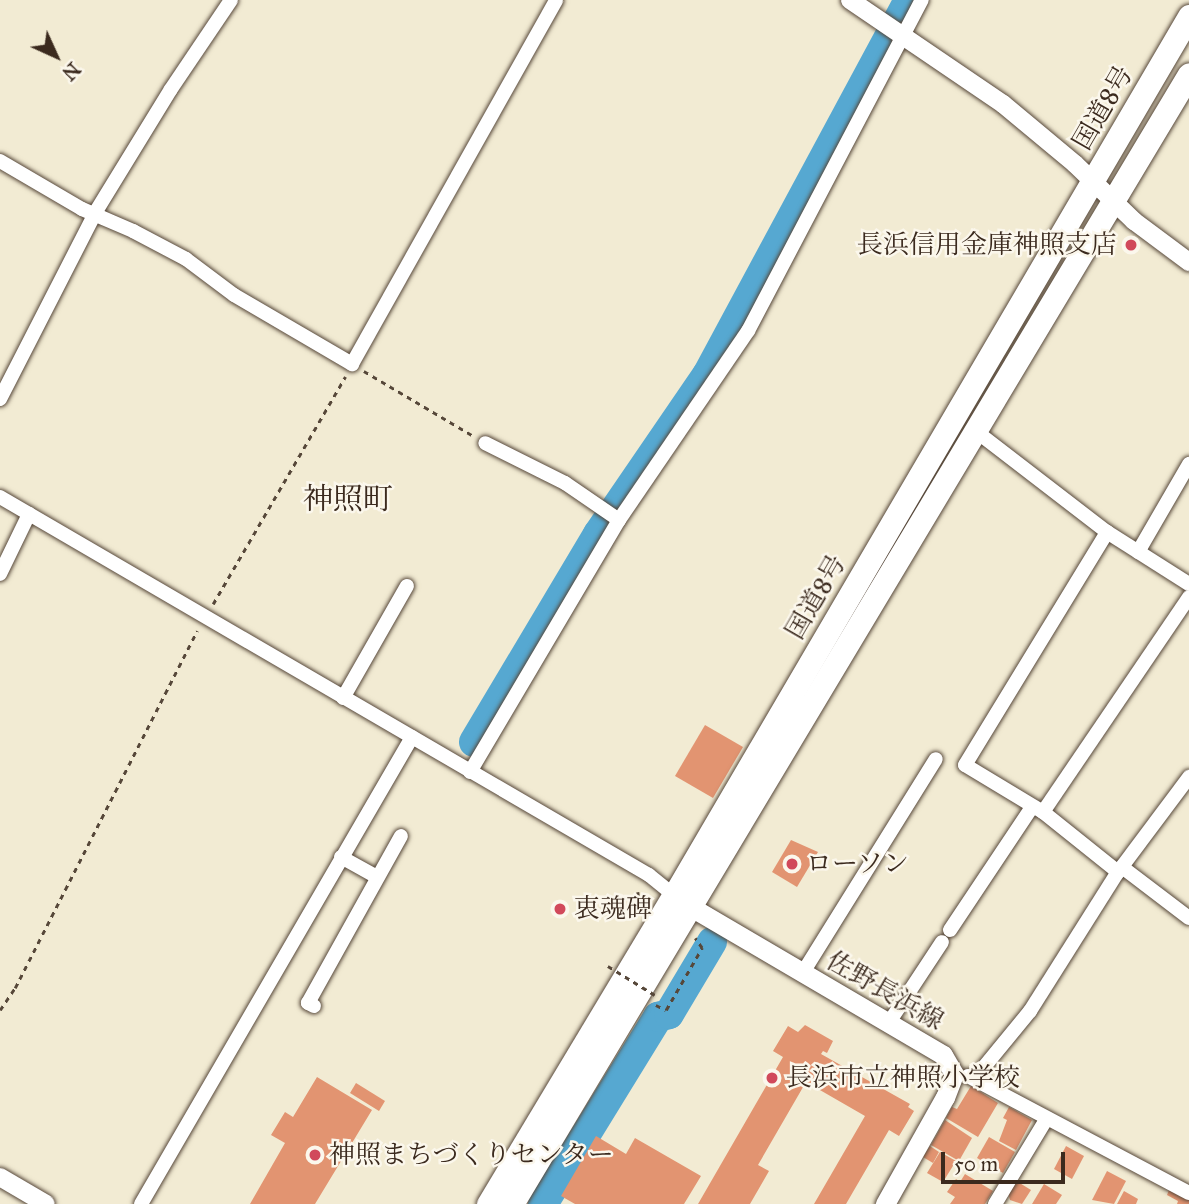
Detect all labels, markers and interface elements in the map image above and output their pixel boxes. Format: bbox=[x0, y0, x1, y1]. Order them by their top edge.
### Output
north arrow bbox=[21, 21, 91, 91]
text: N bbox=[57, 57, 85, 85]
street label: 国道8号 bbox=[1067, 60, 1139, 156]
place label: 長浜信用金庫神照支店 bbox=[857, 229, 1117, 261]
marker: 長浜信用金庫神照支店 bbox=[1123, 237, 1139, 253]
district label: 神照町 bbox=[303, 481, 393, 517]
street label: 国道8号 bbox=[780, 549, 852, 645]
place label: ローソン bbox=[806, 848, 910, 880]
marker: ローソン bbox=[784, 856, 800, 872]
place label: 衷魂碑 bbox=[574, 893, 652, 925]
marker: 衷魂碑 bbox=[552, 901, 568, 917]
street label: 佐野長浜線 bbox=[821, 945, 949, 1037]
place label: 長浜市立神照小学校 bbox=[786, 1062, 1020, 1094]
marker: 長浜市立神照小学校 bbox=[764, 1070, 780, 1086]
scale bar bbox=[944, 1138, 1068, 1182]
place label: 神照まちづくりセンター bbox=[329, 1139, 615, 1171]
marker: 神照まちづくりセンター bbox=[307, 1147, 323, 1163]
text: 50 m bbox=[954, 1151, 998, 1177]

